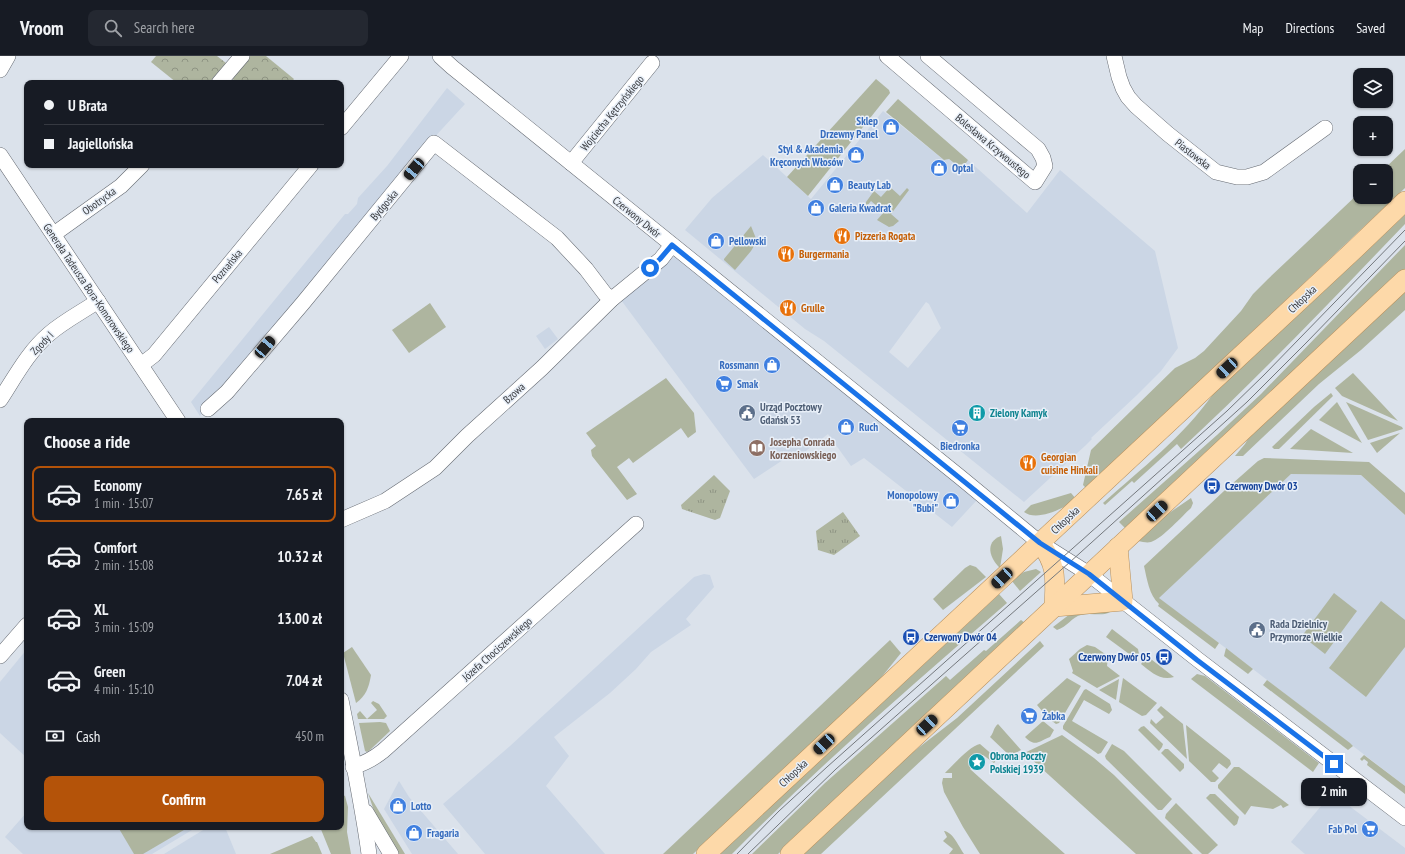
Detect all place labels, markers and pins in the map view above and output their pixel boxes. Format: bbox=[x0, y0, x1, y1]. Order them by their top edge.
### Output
place label: Sklep Drzewny Panel bbox=[820, 114, 878, 141]
shop icon: Sklep Drzewny Panel bbox=[881, 117, 901, 137]
place label: Styl & Akademia Kręconych Włosów bbox=[770, 142, 843, 169]
shop icon: Styl & Akademia Kręconych Włosów bbox=[846, 145, 866, 165]
shop icon: Optal bbox=[929, 158, 949, 178]
place label: Optal bbox=[952, 161, 974, 175]
shop icon: Beauty Lab bbox=[825, 175, 845, 195]
place label: Beauty Lab bbox=[848, 178, 891, 192]
shop icon: Galeria Kwadrat bbox=[806, 198, 826, 218]
place label: Galeria Kwadrat bbox=[829, 201, 892, 215]
restaurant icon: Pizzeria Rogata bbox=[832, 226, 852, 246]
place label: Pizzeria Rogata bbox=[855, 229, 916, 243]
shop icon: Pellowski bbox=[706, 231, 726, 251]
place label: Pellowski bbox=[729, 234, 767, 248]
restaurant icon: Burgermania bbox=[776, 244, 796, 264]
place label: Burgermania bbox=[799, 247, 850, 261]
restaurant icon: Grulle bbox=[778, 298, 798, 318]
place label: Grulle bbox=[801, 301, 825, 315]
shop icon: Rossmann bbox=[762, 355, 782, 375]
place label: Rossmann bbox=[720, 358, 759, 372]
supermarket icon: Smak bbox=[714, 374, 734, 394]
place label: Smak bbox=[737, 377, 759, 391]
place label: Urząd Pocztowy Gdańsk 53 bbox=[760, 400, 822, 427]
public building icon: Urząd Pocztowy Gdańsk 53 bbox=[737, 403, 757, 423]
building icon: Zielony Kamyk bbox=[967, 403, 987, 423]
place label: Zielony Kamyk bbox=[990, 406, 1048, 420]
shop icon: Ruch bbox=[836, 417, 856, 437]
supermarket icon: Biedronka bbox=[950, 418, 970, 438]
place label: Ruch bbox=[859, 420, 878, 434]
place label: Josepha Conrada Korzeniowskiego bbox=[769, 435, 836, 462]
library icon: Josepha Conrada Korzeniowskiego bbox=[747, 438, 767, 458]
place label: Biedronka bbox=[940, 439, 980, 453]
place label: Georgian cuisine Hinkali bbox=[1041, 450, 1098, 477]
restaurant icon: Georgian cuisine Hinkali bbox=[1018, 453, 1038, 473]
bus stop icon: Czerwony Dwór 03 bbox=[1202, 476, 1222, 496]
place label: Czerwony Dwór 03 bbox=[1225, 479, 1298, 493]
place label: Monopolowy "Bubi" bbox=[887, 488, 939, 515]
shop icon: Monopolowy "Bubi" bbox=[941, 491, 961, 511]
place label: Rada Dzielnicy Przymorze Wielkie bbox=[1270, 617, 1343, 644]
public building icon: Rada Dzielnicy Przymorze Wielkie bbox=[1247, 620, 1267, 640]
bus stop icon: Czerwony Dwór 04 bbox=[901, 627, 921, 647]
place label: Czerwony Dwór 04 bbox=[924, 630, 998, 644]
bus stop icon: Czerwony Dwór 05 bbox=[1154, 647, 1174, 667]
place label: Czerwony Dwór 05 bbox=[1078, 650, 1151, 664]
supermarket icon: Żabka bbox=[1019, 706, 1039, 726]
place label: Żabka bbox=[1042, 709, 1066, 723]
place label: Obrona Poczty Polskiej 1939 bbox=[990, 749, 1046, 776]
place icon: Obrona Poczty Polskiej 1939 bbox=[967, 752, 987, 772]
shop icon: Lotto bbox=[388, 796, 408, 816]
place label: Lotto bbox=[411, 799, 432, 813]
supermarket icon: Fab Pol bbox=[1360, 819, 1380, 839]
place label: Fab Pol bbox=[1328, 822, 1357, 836]
shop icon: Fragaria bbox=[404, 823, 424, 843]
place label: Fragaria bbox=[427, 826, 459, 840]

